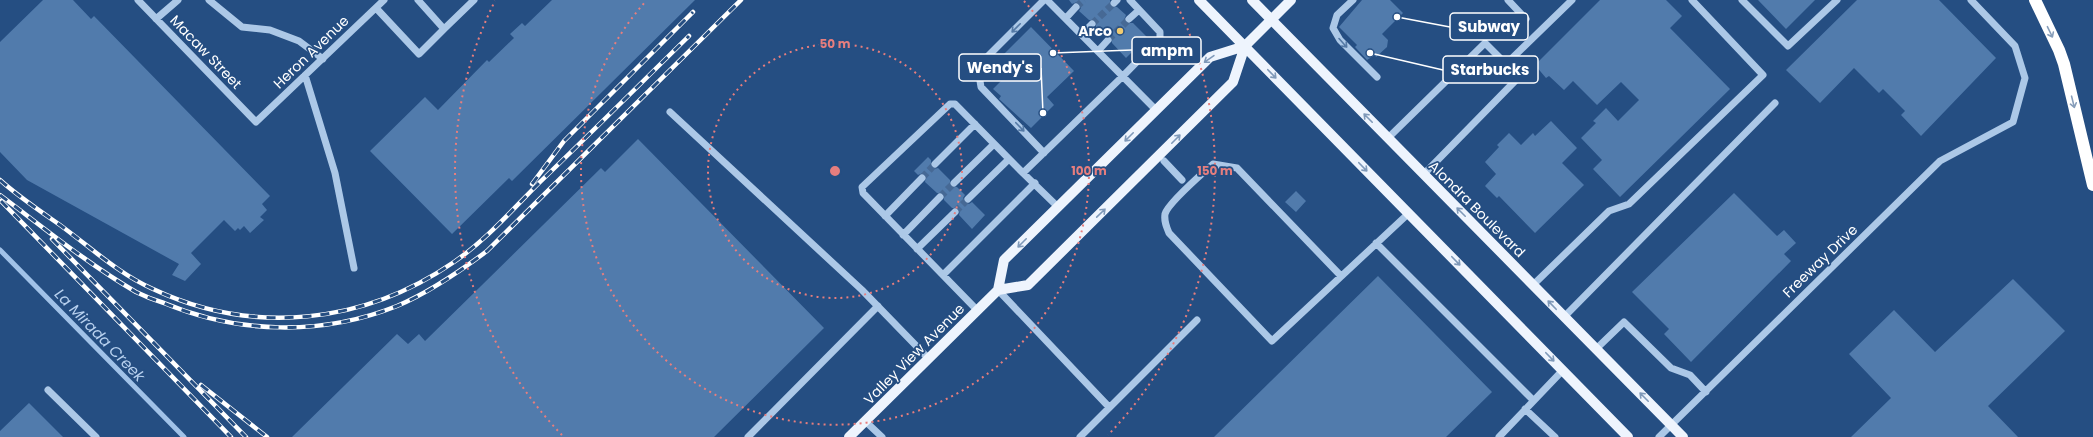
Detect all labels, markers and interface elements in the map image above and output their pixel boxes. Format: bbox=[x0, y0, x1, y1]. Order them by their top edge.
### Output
street label: Macaw Street bbox=[166, 11, 246, 93]
street label: Heron Avenue bbox=[269, 11, 353, 93]
callout: Subway bbox=[1450, 13, 1528, 40]
text: Subway bbox=[1458, 16, 1521, 37]
place label: Arco bbox=[1078, 21, 1112, 41]
one-way arrow bbox=[1012, 23, 1021, 33]
marker: Arco bbox=[1115, 26, 1125, 36]
one-way arrow bbox=[2047, 26, 2054, 38]
text: 50 m bbox=[820, 35, 851, 52]
callout: ampm bbox=[1132, 37, 1201, 64]
one-way arrow bbox=[1338, 37, 1347, 47]
text: ampm bbox=[1141, 40, 1193, 61]
callout: Wendy's bbox=[959, 54, 1041, 81]
one-way arrow bbox=[1203, 55, 1214, 63]
callout: Starbucks bbox=[1443, 56, 1538, 83]
text: Wendy's bbox=[967, 57, 1033, 78]
text: Starbucks bbox=[1451, 59, 1529, 80]
one-way arrow bbox=[1267, 69, 1277, 79]
one-way arrow bbox=[2069, 96, 2077, 109]
one-way arrow bbox=[1363, 113, 1373, 123]
one-way arrow bbox=[1015, 122, 1024, 132]
one-way arrow bbox=[1124, 132, 1134, 142]
one-way arrow bbox=[1171, 134, 1180, 144]
street label: Alondra Boulevard bbox=[1424, 156, 1530, 262]
text: 100 m bbox=[1071, 162, 1107, 179]
text: 150 m bbox=[1197, 162, 1233, 179]
one-way arrow bbox=[1358, 162, 1368, 172]
centre of rings bbox=[828, 164, 842, 178]
one-way arrow bbox=[1456, 207, 1466, 217]
one-way arrow bbox=[1096, 208, 1106, 218]
street label: Freeway Drive bbox=[1778, 220, 1862, 302]
one-way arrow bbox=[1017, 238, 1027, 248]
one-way arrow bbox=[1451, 256, 1461, 266]
water label: La Mirada Creek bbox=[50, 284, 151, 387]
street label: Valley View Avenue bbox=[859, 299, 969, 409]
one-way arrow bbox=[1547, 300, 1557, 310]
one-way arrow bbox=[1545, 352, 1555, 362]
one-way arrow bbox=[1639, 392, 1649, 402]

